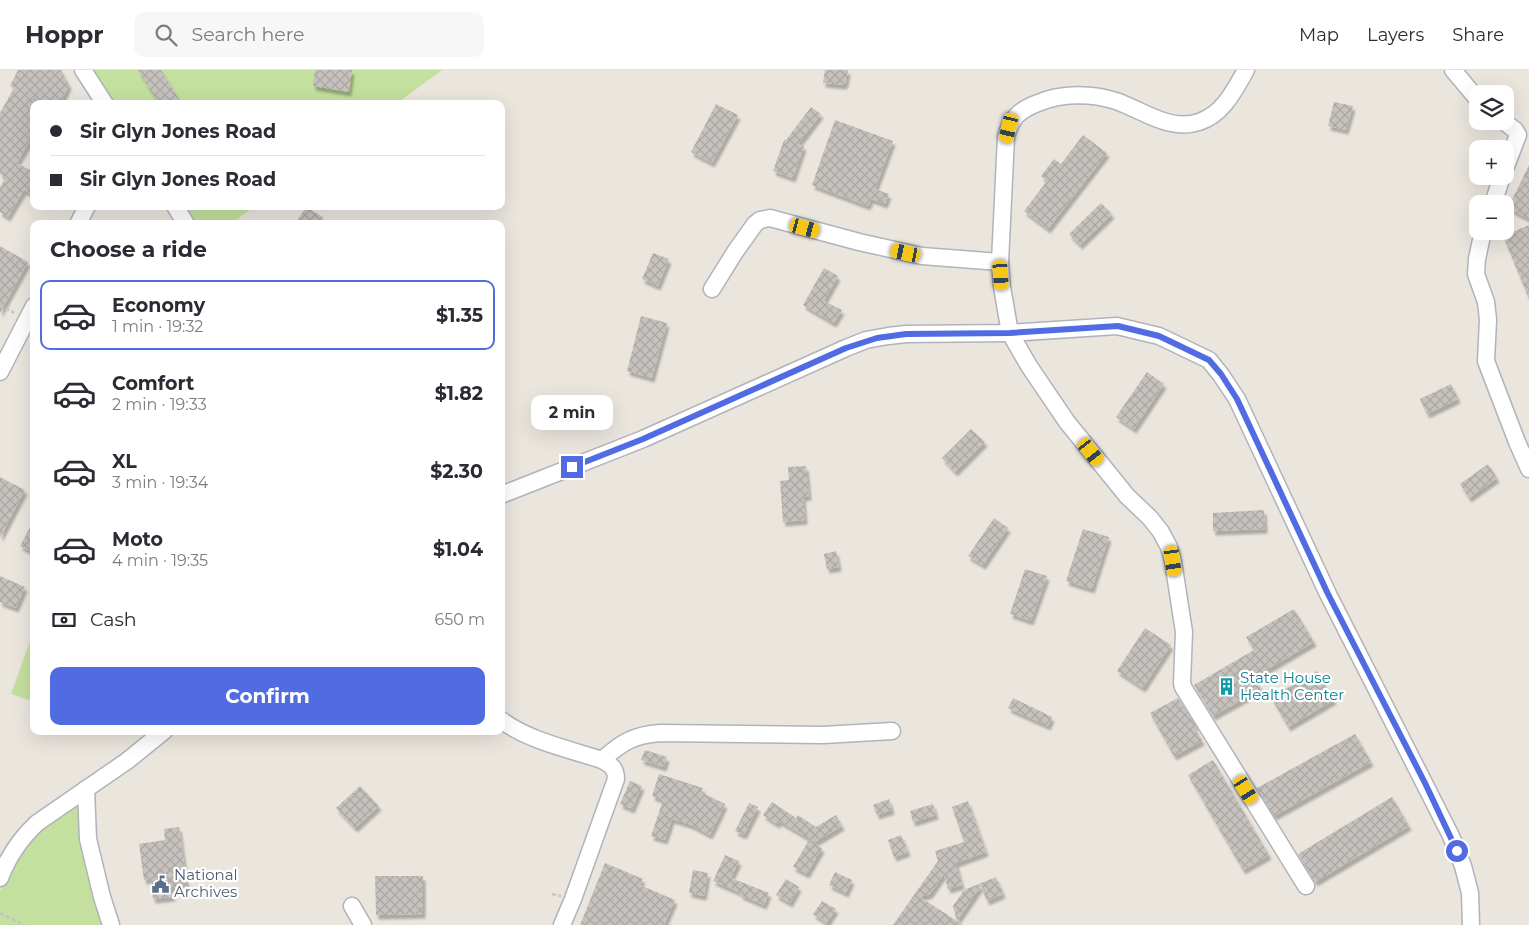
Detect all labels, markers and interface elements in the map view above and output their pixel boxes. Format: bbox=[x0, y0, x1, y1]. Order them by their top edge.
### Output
search box bbox=[134, 12, 484, 57]
text: Hoppr bbox=[25, 20, 104, 49]
icon: search bbox=[152, 21, 180, 49]
text: Search here bbox=[192, 23, 305, 46]
text: Map bbox=[1299, 24, 1339, 46]
text: Layers bbox=[1367, 24, 1424, 46]
text: Share bbox=[1452, 24, 1504, 46]
map controls bbox=[1469, 85, 1514, 240]
button: layers bbox=[1469, 85, 1514, 130]
car bbox=[998, 112, 1019, 144]
text: Sir Glyn Jones Road bbox=[80, 120, 276, 143]
button: + bbox=[1469, 140, 1514, 185]
text: Sir Glyn Jones Road bbox=[80, 168, 276, 191]
button: − bbox=[1469, 195, 1514, 240]
car bbox=[788, 217, 821, 239]
text: Choose a ride bbox=[50, 236, 207, 263]
car bbox=[889, 243, 922, 263]
car bbox=[992, 260, 1009, 290]
icon: car bbox=[52, 293, 97, 338]
text: Economy bbox=[112, 294, 205, 317]
text: $1.35 bbox=[436, 304, 483, 327]
text: 1 min · 19:32 bbox=[112, 317, 203, 336]
icon: car bbox=[52, 371, 97, 416]
text: Comfort bbox=[112, 372, 194, 395]
text: $1.82 bbox=[435, 382, 483, 405]
callout: 2 min bbox=[531, 394, 613, 430]
text: 2 min · 19:33 bbox=[112, 395, 207, 414]
text: 2 min bbox=[549, 403, 595, 422]
car bbox=[1075, 436, 1106, 468]
icon: car bbox=[52, 449, 97, 494]
text: XL bbox=[112, 450, 137, 473]
route end bbox=[561, 456, 583, 478]
text: $2.30 bbox=[430, 460, 483, 483]
text: 3 min · 19:34 bbox=[112, 473, 208, 492]
icon: car bbox=[52, 527, 97, 572]
text: Moto bbox=[112, 528, 163, 551]
text: $1.04 bbox=[433, 538, 483, 561]
car bbox=[1163, 545, 1182, 577]
text: 4 min · 19:35 bbox=[112, 551, 208, 570]
icon: cash bbox=[50, 606, 78, 634]
text: Cash bbox=[90, 608, 137, 631]
text: 650 m bbox=[434, 610, 485, 629]
button: Confirm bbox=[50, 667, 485, 725]
place label: State House Health Center bbox=[1240, 668, 1344, 704]
building icon: State House Health Center bbox=[1216, 677, 1236, 697]
car bbox=[1231, 773, 1260, 807]
route start bbox=[1446, 840, 1468, 862]
place label: National Archives bbox=[174, 865, 238, 901]
public building icon: National Archives bbox=[150, 874, 170, 894]

